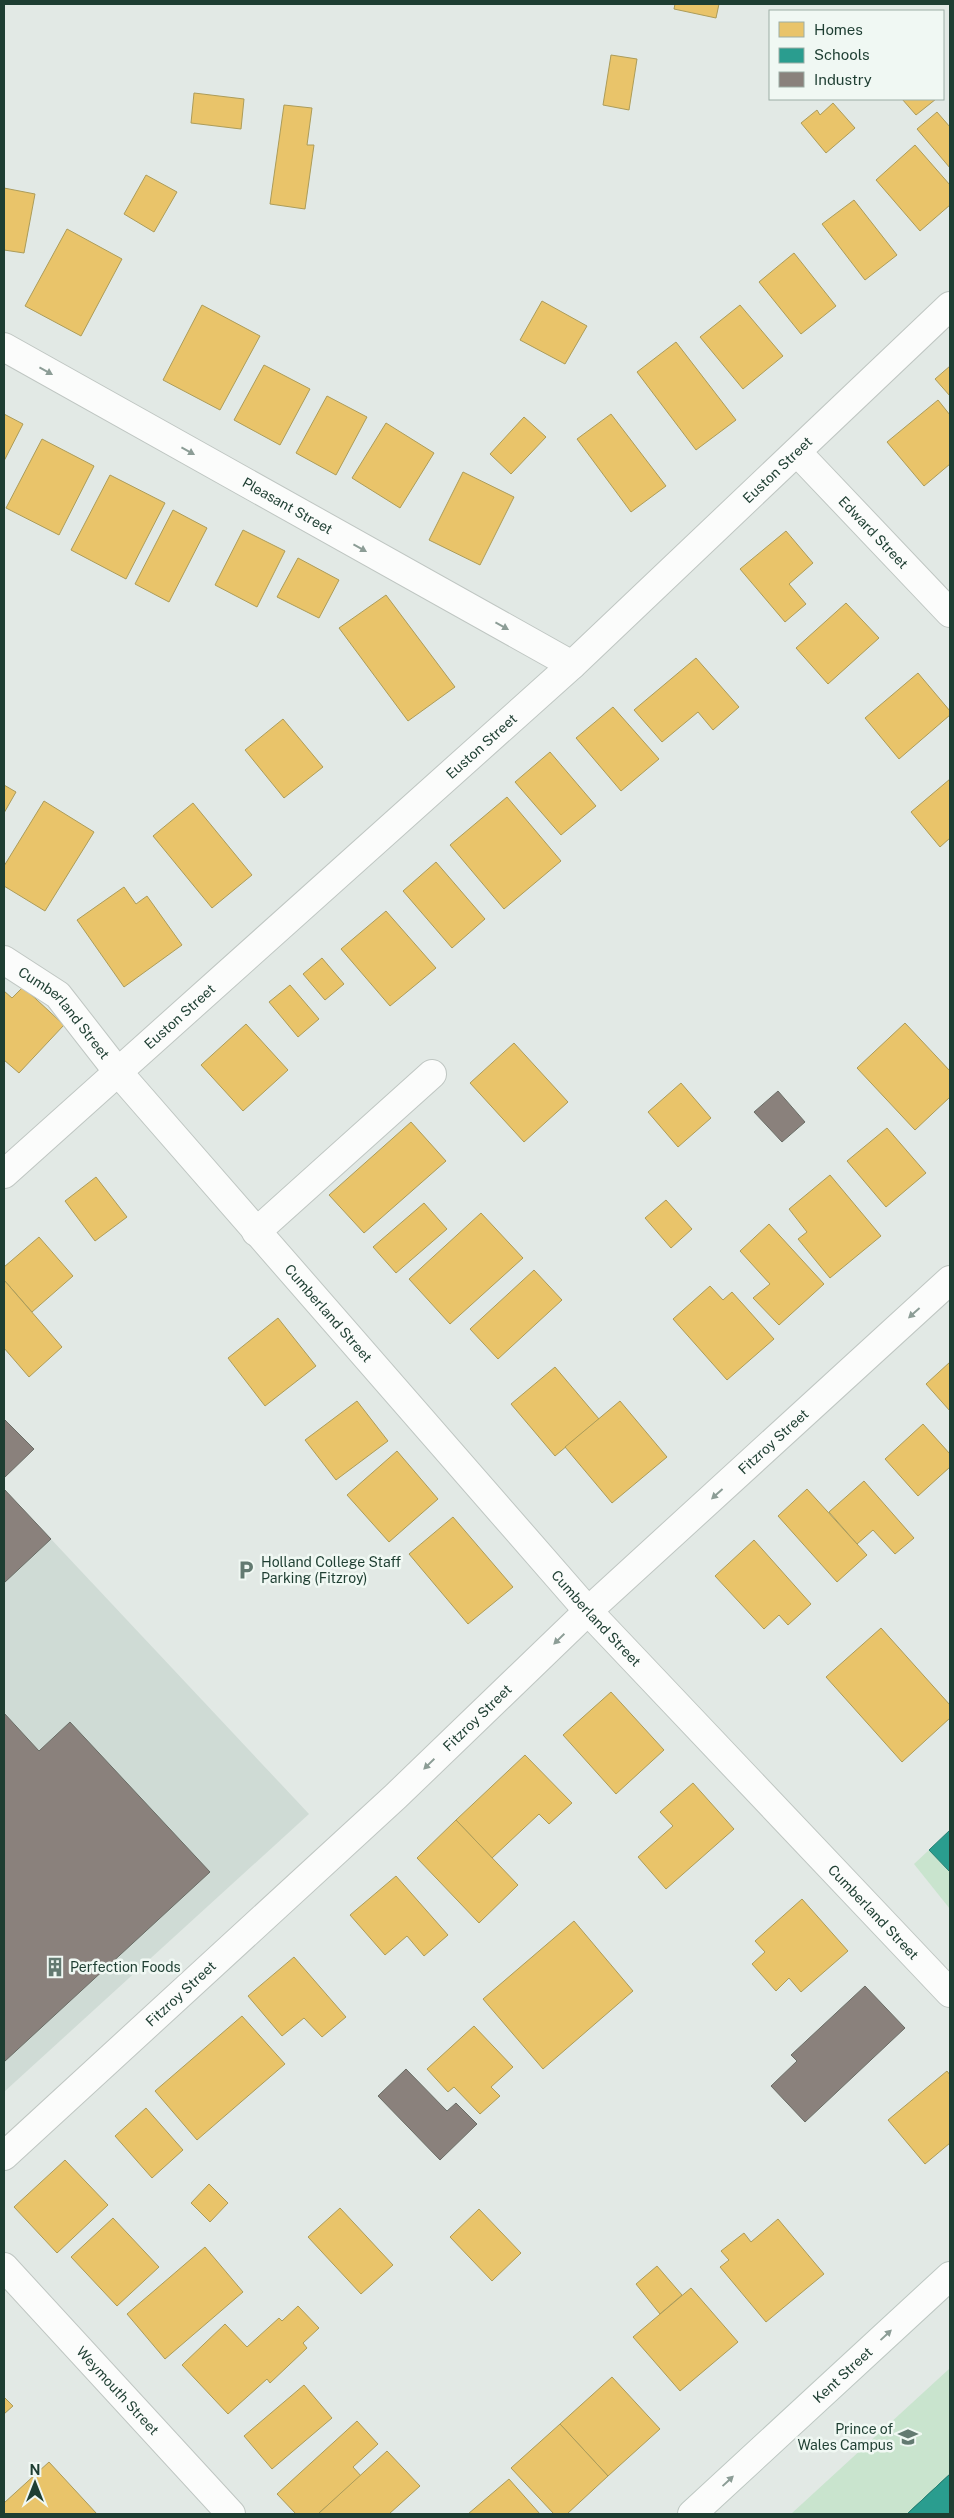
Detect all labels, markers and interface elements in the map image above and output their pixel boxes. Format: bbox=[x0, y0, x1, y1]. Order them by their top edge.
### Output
legend bbox=[769, 10, 944, 100]
text: Homes bbox=[814, 21, 863, 38]
text: Schools bbox=[814, 46, 870, 63]
text: Industry bbox=[814, 71, 872, 88]
one-way arrow bbox=[39, 367, 54, 375]
street label: Euston Street bbox=[740, 433, 815, 506]
one-way arrow bbox=[180, 447, 195, 455]
street label: Pleasant Street bbox=[240, 474, 335, 537]
street label: Edward Street bbox=[835, 493, 911, 572]
one-way arrow bbox=[353, 543, 367, 552]
one-way arrow bbox=[495, 622, 509, 631]
street label: Euston Street bbox=[443, 710, 520, 782]
street label: Cumberland Street bbox=[15, 963, 113, 1062]
street label: Euston Street bbox=[141, 981, 218, 1052]
street label: Cumberland Street bbox=[281, 1261, 375, 1365]
one-way arrow bbox=[909, 1307, 921, 1319]
street label: Fitzroy Street bbox=[735, 1406, 812, 1477]
one-way arrow bbox=[711, 1488, 723, 1500]
place label: Holland College Staff Parking (Fitzroy) bbox=[261, 1554, 402, 1586]
parking icon: Holland College Staff Parking (Fitzroy) bbox=[235, 1559, 257, 1581]
street label: Cumberland Street bbox=[548, 1567, 644, 1670]
one-way arrow bbox=[553, 1633, 565, 1645]
street label: Fitzroy Street bbox=[440, 1681, 515, 1754]
one-way arrow bbox=[423, 1758, 435, 1770]
street label: Cumberland Street bbox=[825, 1861, 922, 1963]
building icon: Perfection Foods bbox=[44, 1956, 66, 1978]
street label: Fitzroy Street bbox=[143, 1958, 219, 2030]
place label: Perfection Foods bbox=[70, 1959, 181, 1975]
one-way arrow bbox=[880, 2329, 892, 2341]
street label: Weymouth Street bbox=[73, 2343, 162, 2438]
street label: Kent Street bbox=[810, 2344, 876, 2406]
place label: Prince of Wales Campus bbox=[797, 2421, 893, 2453]
school or university icon: Prince of Wales Campus bbox=[897, 2426, 919, 2448]
north arrow bbox=[10, 2458, 60, 2508]
text: N bbox=[30, 2462, 40, 2478]
one-way arrow bbox=[722, 2475, 734, 2487]

